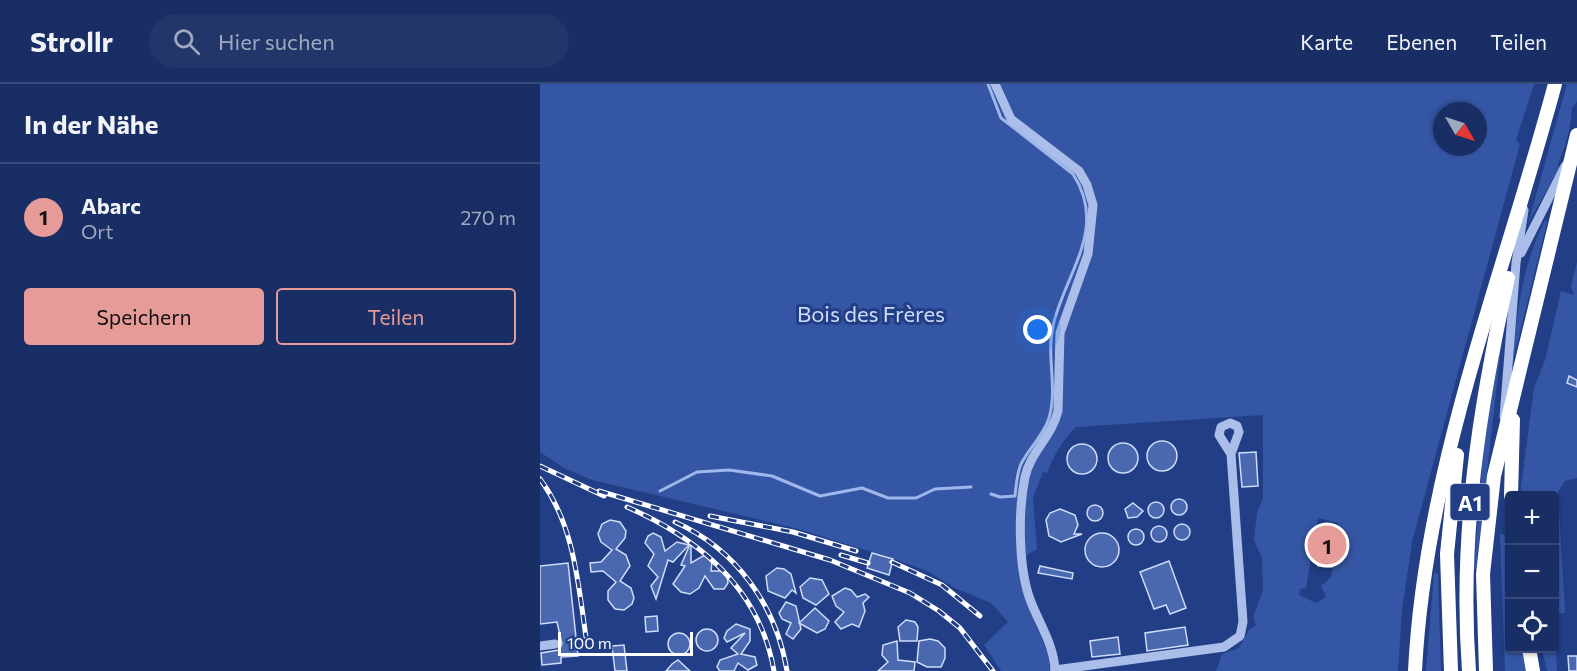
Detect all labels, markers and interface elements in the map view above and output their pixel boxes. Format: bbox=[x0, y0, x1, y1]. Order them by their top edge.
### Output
search box bbox=[149, 14, 569, 68]
text: Strollr bbox=[30, 24, 113, 58]
icon: search bbox=[170, 25, 203, 58]
text: Hier suchen bbox=[218, 28, 335, 55]
text: Karte bbox=[1300, 29, 1353, 54]
text: Ebenen bbox=[1386, 29, 1457, 54]
text: Teilen bbox=[1490, 29, 1547, 54]
north arrow bbox=[1433, 102, 1487, 156]
text: In der Nähe bbox=[24, 108, 159, 139]
text: Abarc bbox=[81, 192, 141, 219]
text: 1 bbox=[39, 205, 48, 229]
text: 270 m bbox=[460, 205, 516, 229]
text: Ort bbox=[81, 219, 114, 243]
button: Speichern bbox=[24, 288, 264, 345]
button: Teilen bbox=[276, 288, 516, 345]
park label: Bois des Frères bbox=[797, 300, 945, 327]
your location bbox=[1023, 315, 1052, 344]
road number: A1 bbox=[1450, 484, 1490, 520]
map controls bbox=[1505, 491, 1559, 653]
button: + bbox=[1505, 491, 1559, 545]
pin: 1 bbox=[1308, 522, 1346, 568]
button: − bbox=[1505, 545, 1559, 599]
button: locate bbox=[1505, 599, 1559, 653]
scale bar bbox=[558, 629, 693, 656]
text: 100 m bbox=[567, 633, 612, 652]

